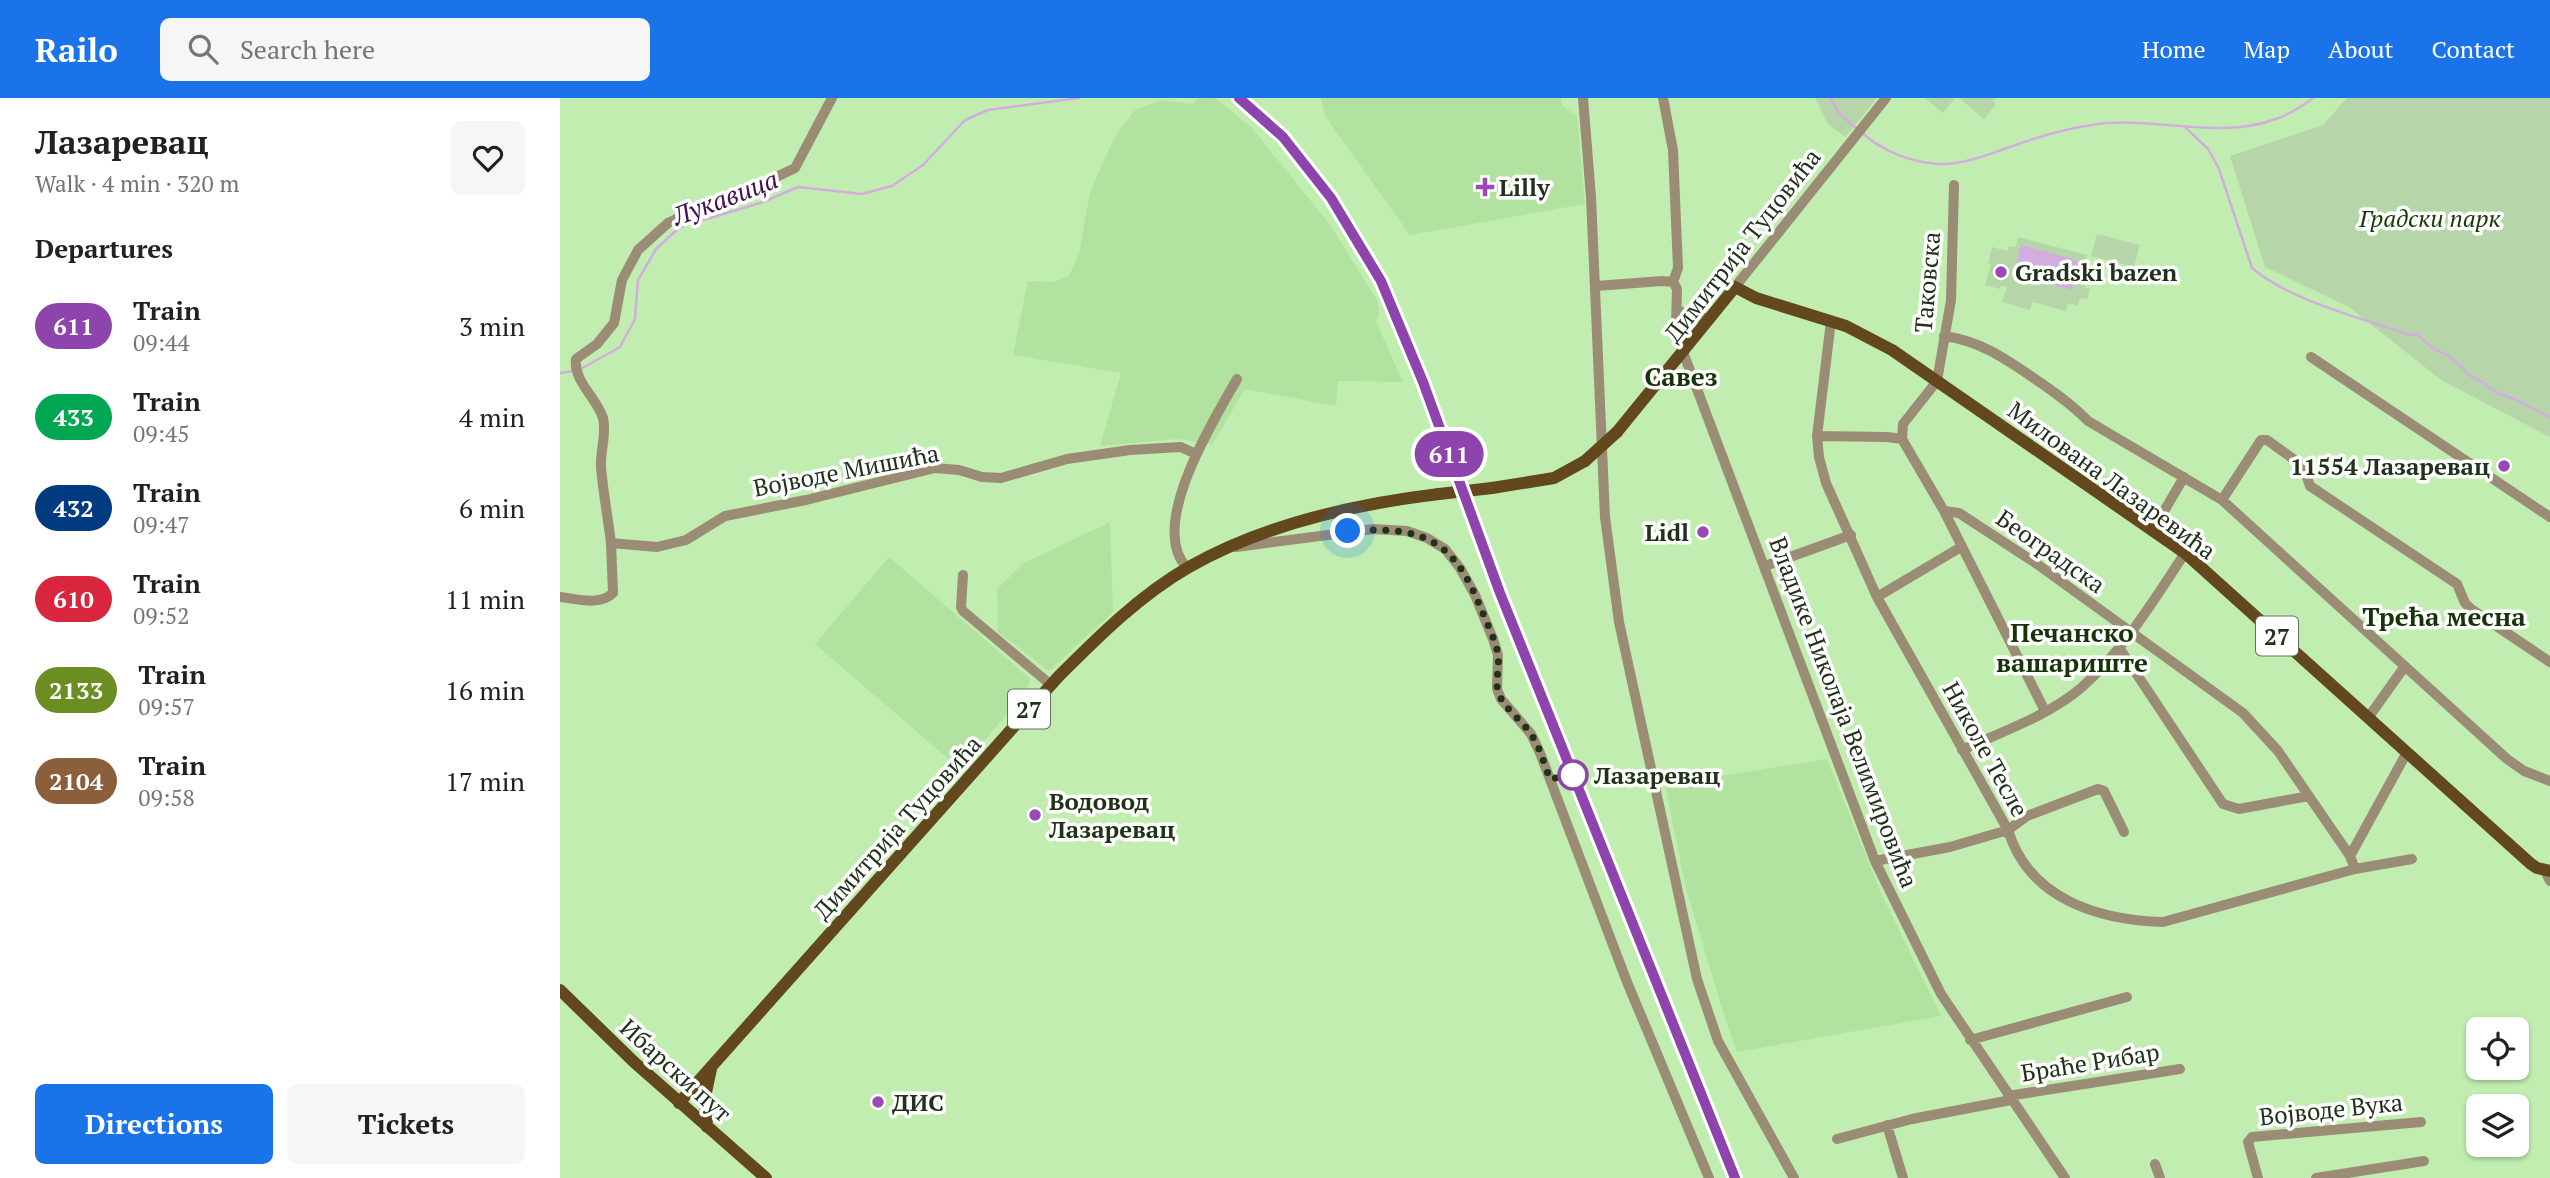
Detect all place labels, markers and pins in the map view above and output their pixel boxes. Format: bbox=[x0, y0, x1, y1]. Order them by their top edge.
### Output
place label: Lilly bbox=[1499, 171, 1551, 203]
marker: Lilly bbox=[1477, 179, 1493, 195]
place label: Gradski bazen bbox=[2015, 256, 2178, 288]
marker: Gradski bazen bbox=[1993, 264, 2009, 280]
place label: 11554 Лазаревац bbox=[2290, 450, 2490, 482]
marker: 11554 Лазаревац bbox=[2496, 458, 2512, 474]
place label: Lidl bbox=[1645, 516, 1689, 548]
marker: Lidl bbox=[1695, 524, 1711, 540]
place label: Лазаревац bbox=[1593, 759, 1720, 791]
marker: Лазаревац bbox=[1558, 760, 1588, 790]
place label: Водовод Лазаревац bbox=[1048, 785, 1175, 845]
marker: Водовод Лазаревац bbox=[1027, 807, 1043, 823]
place label: ДИС bbox=[892, 1086, 944, 1118]
marker: ДИС bbox=[870, 1094, 886, 1110]

